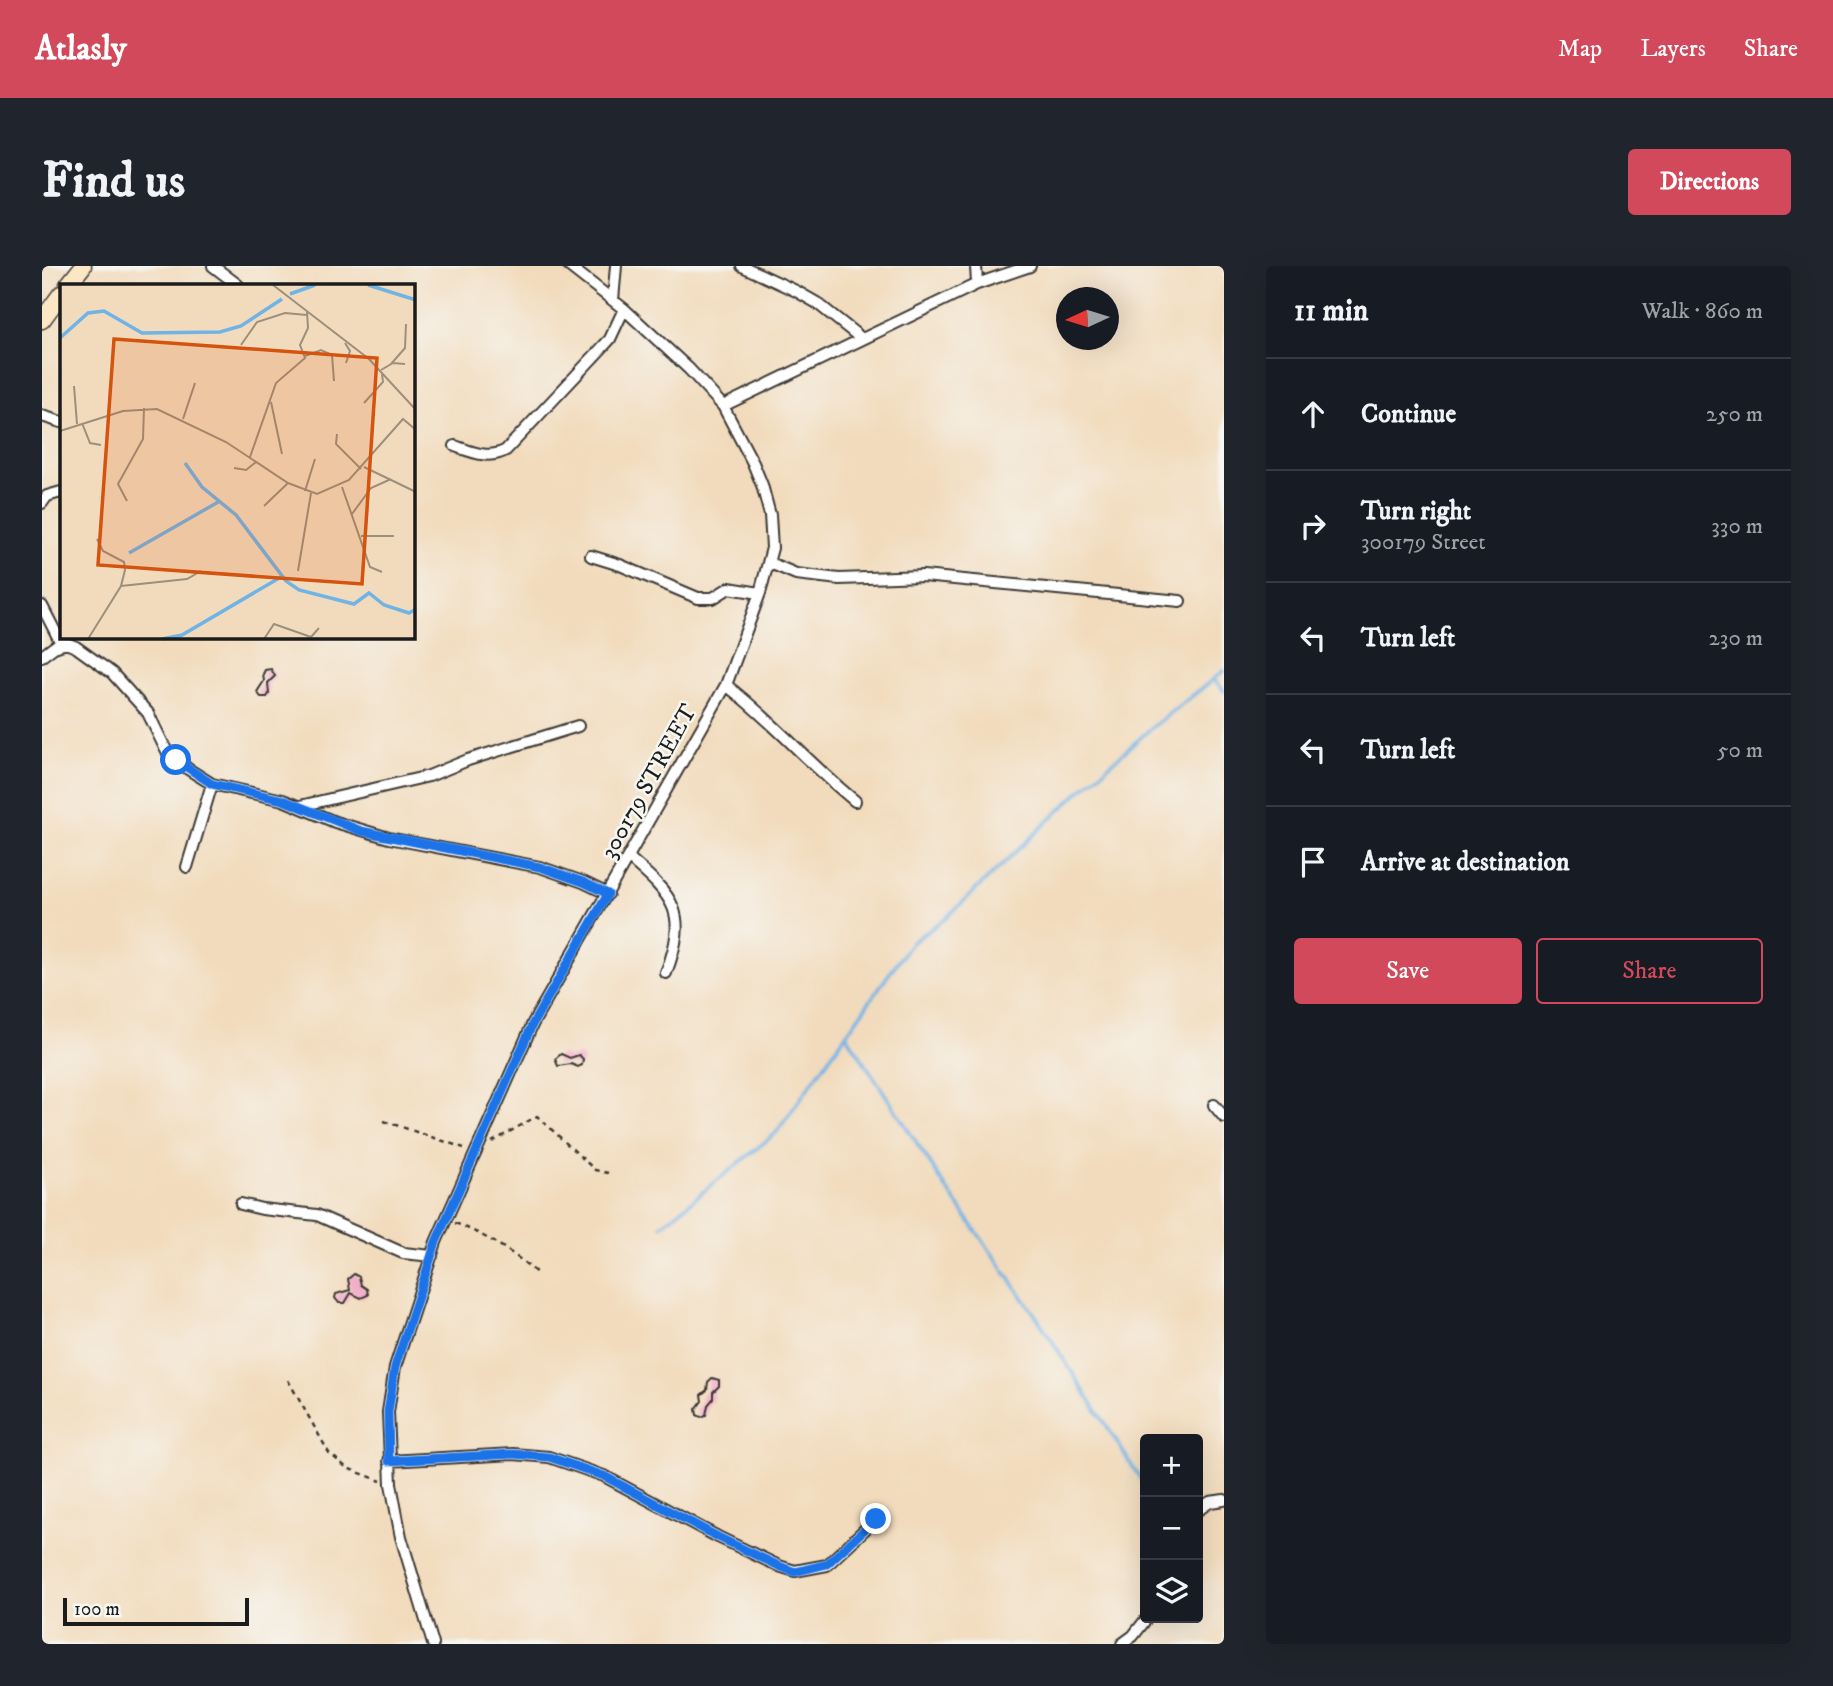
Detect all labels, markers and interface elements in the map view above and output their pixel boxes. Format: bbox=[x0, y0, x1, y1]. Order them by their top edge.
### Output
text: Atlasly bbox=[35, 29, 127, 70]
text: Map bbox=[1558, 34, 1602, 64]
text: Layers bbox=[1640, 34, 1706, 64]
text: Share bbox=[1744, 34, 1798, 64]
button: Directions bbox=[1628, 149, 1791, 215]
text: Find us bbox=[42, 151, 185, 213]
inset map bbox=[60, 284, 415, 639]
north arrow bbox=[1056, 287, 1119, 350]
text: 11 min bbox=[1294, 293, 1368, 330]
text: Walk · 860 m bbox=[1642, 297, 1763, 326]
icon: ahead bbox=[1294, 395, 1332, 433]
text: Continue bbox=[1361, 398, 1456, 431]
text: 250 m bbox=[1706, 400, 1763, 429]
text: Turn right bbox=[1361, 495, 1471, 528]
icon: right bbox=[1294, 507, 1332, 545]
text: 330 m bbox=[1711, 512, 1763, 541]
text: 300179 Street bbox=[1361, 528, 1486, 557]
icon: left bbox=[1294, 619, 1332, 657]
text: Turn left bbox=[1361, 622, 1455, 655]
text: 230 m bbox=[1709, 624, 1763, 653]
street label: 300179 STREET bbox=[594, 699, 704, 864]
icon: left bbox=[1294, 731, 1332, 769]
text: Turn left bbox=[1361, 734, 1455, 767]
text: 50 m bbox=[1717, 736, 1763, 765]
route start bbox=[160, 744, 191, 775]
icon: arrive bbox=[1294, 843, 1332, 881]
text: Arrive at destination bbox=[1361, 846, 1570, 879]
button: Save bbox=[1294, 938, 1522, 1004]
button: Share bbox=[1536, 938, 1763, 1004]
map controls bbox=[1140, 1434, 1203, 1623]
button: + bbox=[1140, 1434, 1203, 1497]
button: − bbox=[1140, 1497, 1203, 1560]
route end bbox=[860, 1503, 891, 1534]
button: layers bbox=[1140, 1560, 1203, 1623]
scale bar bbox=[63, 1595, 248, 1627]
text: 100 m bbox=[74, 1598, 120, 1621]

